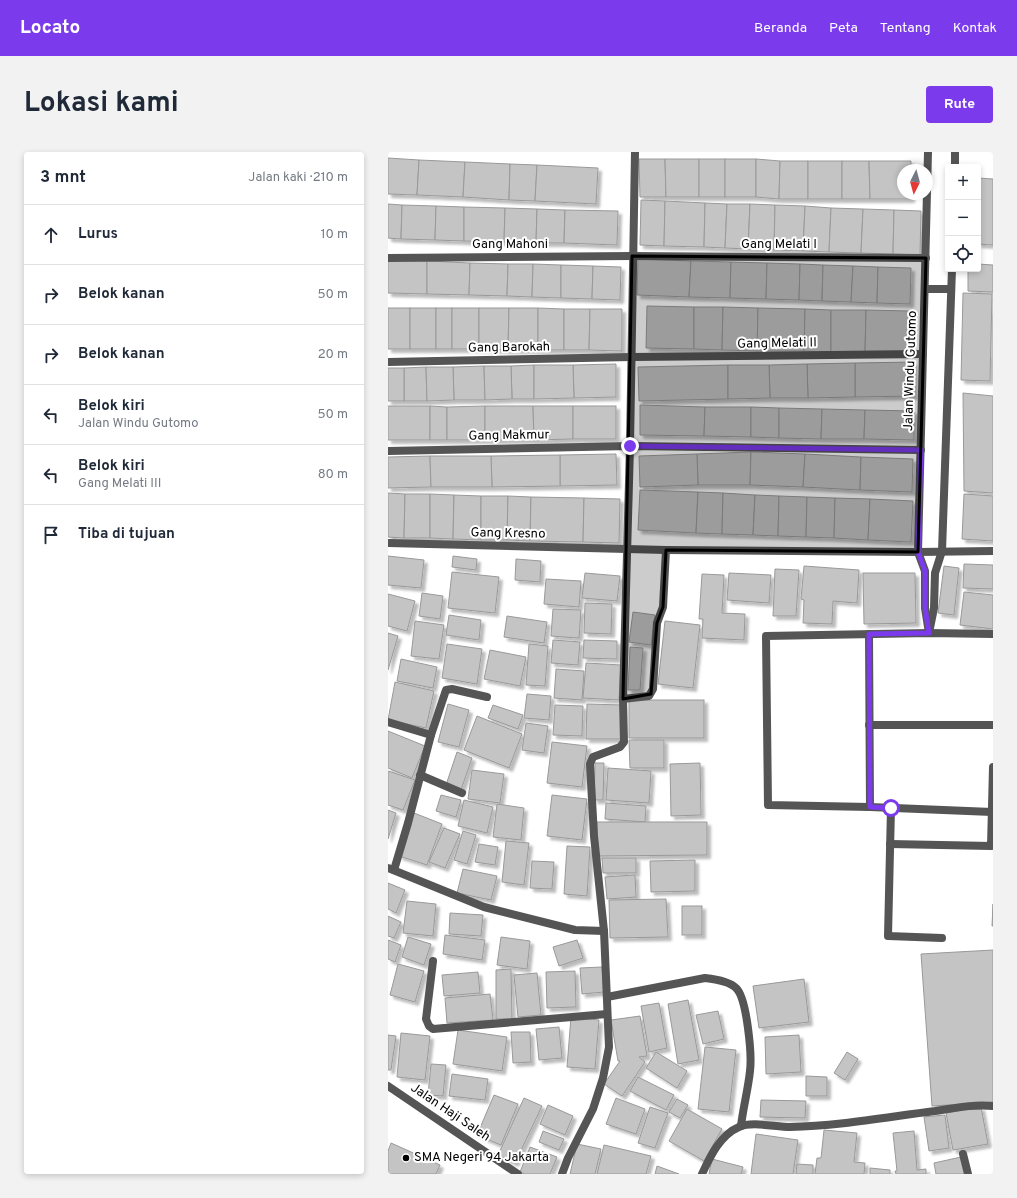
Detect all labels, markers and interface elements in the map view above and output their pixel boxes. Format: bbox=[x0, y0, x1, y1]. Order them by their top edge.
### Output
text: Locato bbox=[20, 16, 80, 40]
text: Beranda bbox=[754, 20, 807, 37]
text: Peta bbox=[829, 20, 858, 37]
text: Tentang bbox=[880, 20, 931, 37]
text: Kontak bbox=[953, 20, 997, 37]
text: Lokasi kami bbox=[24, 86, 179, 122]
button: Rute bbox=[926, 86, 993, 123]
north arrow bbox=[897, 164, 933, 200]
map controls bbox=[945, 164, 981, 272]
button: + bbox=[945, 164, 981, 200]
text: 3 mnt bbox=[40, 167, 86, 189]
text: Jalan kaki · 210 m bbox=[248, 170, 348, 186]
button: − bbox=[945, 200, 981, 236]
icon: ahead bbox=[40, 224, 62, 246]
text: Lurus bbox=[78, 225, 118, 244]
text: 10 m bbox=[321, 227, 348, 243]
button: locate bbox=[945, 236, 981, 272]
street label: Gang Mahoni bbox=[472, 237, 548, 253]
street label: Gang Melati I bbox=[741, 237, 817, 253]
icon: right bbox=[40, 284, 62, 306]
text: Belok kanan bbox=[78, 285, 165, 304]
text: 50 m bbox=[318, 287, 348, 303]
street label: Jalan Windu Gutomo bbox=[901, 310, 921, 432]
street label: Gang Melati II bbox=[737, 335, 817, 353]
street label: Gang Barokah bbox=[468, 339, 550, 357]
icon: right bbox=[40, 344, 62, 366]
text: Belok kanan bbox=[78, 345, 165, 364]
text: 20 m bbox=[318, 347, 348, 363]
text: Belok kiri bbox=[78, 397, 145, 416]
icon: left bbox=[40, 404, 62, 426]
text: 50 m bbox=[318, 407, 348, 423]
text: Jalan Windu Gutomo bbox=[78, 416, 199, 432]
street label: Gang Makmur bbox=[468, 427, 550, 445]
route end bbox=[621, 437, 639, 455]
text: Belok kiri bbox=[78, 457, 145, 476]
icon: left bbox=[40, 464, 62, 486]
text: 80 m bbox=[318, 467, 348, 483]
text: Gang Melati III bbox=[78, 476, 161, 492]
icon: arrive bbox=[40, 524, 62, 546]
text: Tiba di tujuan bbox=[78, 525, 175, 544]
street label: Gang Kresno bbox=[470, 525, 546, 543]
route start bbox=[882, 799, 900, 817]
street label: Jalan Haji Saleh bbox=[407, 1080, 493, 1146]
place label: SMA Negeri 94 Jakarta bbox=[414, 1150, 549, 1166]
marker: SMA Negeri 94 Jakarta bbox=[401, 1153, 411, 1163]

